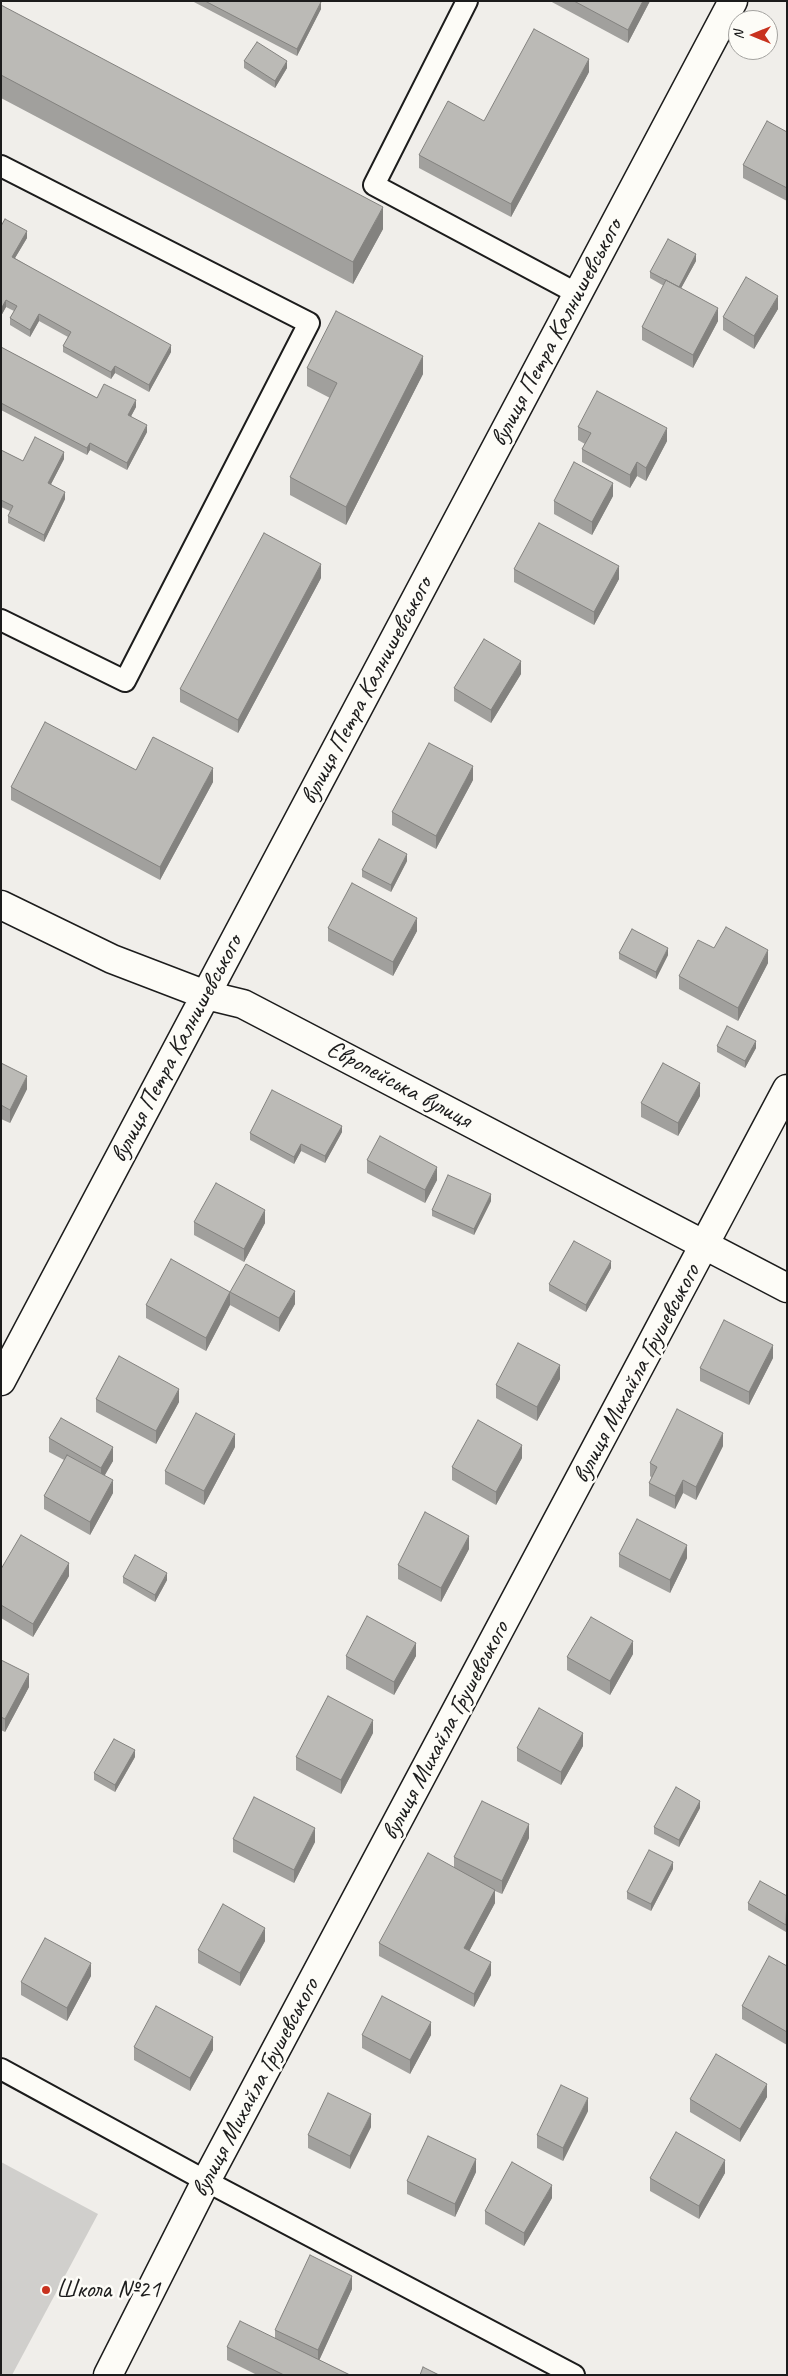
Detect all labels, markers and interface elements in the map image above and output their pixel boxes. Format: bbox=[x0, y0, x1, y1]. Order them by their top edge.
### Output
north arrow bbox=[728, 10, 778, 60]
text: N bbox=[730, 31, 747, 39]
street label: вулиця Петра Калнишевського bbox=[484, 214, 630, 452]
street label: вулиця Петра Калнишевського bbox=[294, 572, 440, 810]
street label: вулиця Петра Калнишевського bbox=[104, 930, 250, 1168]
street label: Європейська вулиця bbox=[321, 1034, 477, 1136]
street label: вулиця Михайла Грушевського bbox=[567, 1259, 707, 1489]
street label: вулиця Михайла Грушевського bbox=[376, 1616, 516, 1846]
street label: вулиця Михайла Грушевського bbox=[186, 1973, 326, 2203]
place label: Школа №21 bbox=[56, 2275, 160, 2305]
marker: Школа №21 bbox=[40, 2284, 52, 2296]

